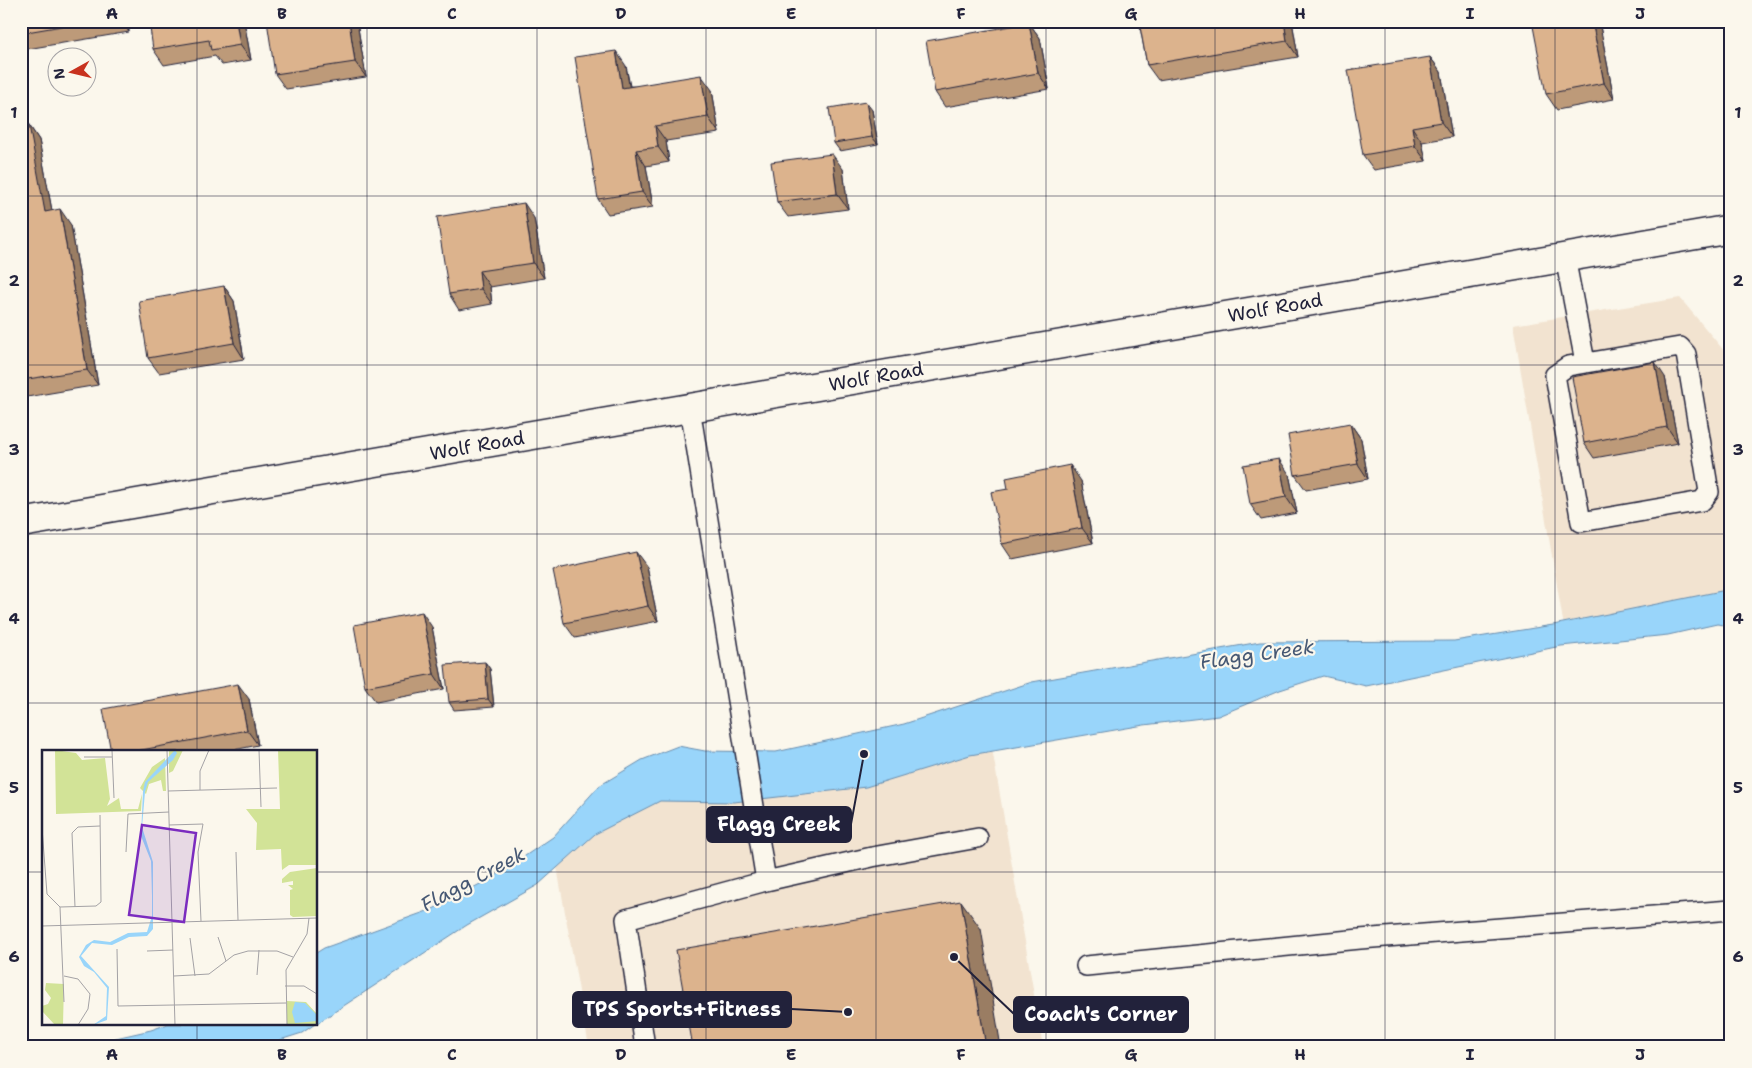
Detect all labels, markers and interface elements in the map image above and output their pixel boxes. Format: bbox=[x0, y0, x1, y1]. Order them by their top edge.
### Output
text: A bbox=[106, 3, 118, 24]
text: B bbox=[277, 3, 287, 24]
text: C bbox=[447, 3, 457, 24]
text: D bbox=[615, 3, 627, 24]
text: E bbox=[786, 3, 796, 24]
text: F bbox=[956, 3, 966, 24]
text: G bbox=[1125, 3, 1138, 24]
text: H bbox=[1294, 3, 1306, 24]
text: I bbox=[1466, 3, 1475, 24]
text: J bbox=[1635, 3, 1645, 24]
north arrow bbox=[48, 48, 98, 98]
text: N bbox=[49, 67, 69, 81]
text: 1 bbox=[10, 102, 18, 123]
text: 1 bbox=[1734, 102, 1742, 123]
text: 2 bbox=[8, 270, 20, 291]
text: 2 bbox=[1732, 270, 1744, 291]
street label: Wolf Road bbox=[1226, 287, 1324, 328]
street label: Wolf Road bbox=[827, 356, 925, 397]
street label: Wolf Road bbox=[428, 425, 526, 466]
text: 3 bbox=[8, 439, 20, 460]
text: 3 bbox=[1732, 439, 1744, 460]
text: 4 bbox=[8, 608, 20, 629]
text: 4 bbox=[1732, 608, 1744, 629]
water label: Flagg Creek bbox=[1198, 633, 1316, 675]
inset map bbox=[42, 750, 318, 1026]
text: 5 bbox=[9, 777, 19, 798]
text: 5 bbox=[1733, 777, 1743, 798]
callout: Flagg Creek bbox=[707, 807, 851, 842]
text: Flagg Creek bbox=[717, 811, 841, 837]
water label: Flagg Creek bbox=[416, 840, 531, 918]
text: 6 bbox=[8, 946, 20, 967]
text: 6 bbox=[1732, 946, 1744, 967]
callout: TPS Sports+Fitness bbox=[573, 992, 791, 1027]
text: TPS Sports+Fitness bbox=[583, 996, 781, 1022]
callout: Coach's Corner bbox=[1014, 997, 1188, 1032]
text: Coach's Corner bbox=[1024, 1001, 1178, 1027]
text: A bbox=[106, 1044, 118, 1065]
text: B bbox=[277, 1044, 287, 1065]
text: C bbox=[447, 1044, 457, 1065]
text: D bbox=[615, 1044, 627, 1065]
text: E bbox=[786, 1044, 796, 1065]
text: F bbox=[956, 1044, 966, 1065]
text: G bbox=[1125, 1044, 1138, 1065]
text: H bbox=[1294, 1044, 1306, 1065]
text: I bbox=[1466, 1044, 1475, 1065]
text: J bbox=[1635, 1044, 1645, 1065]

